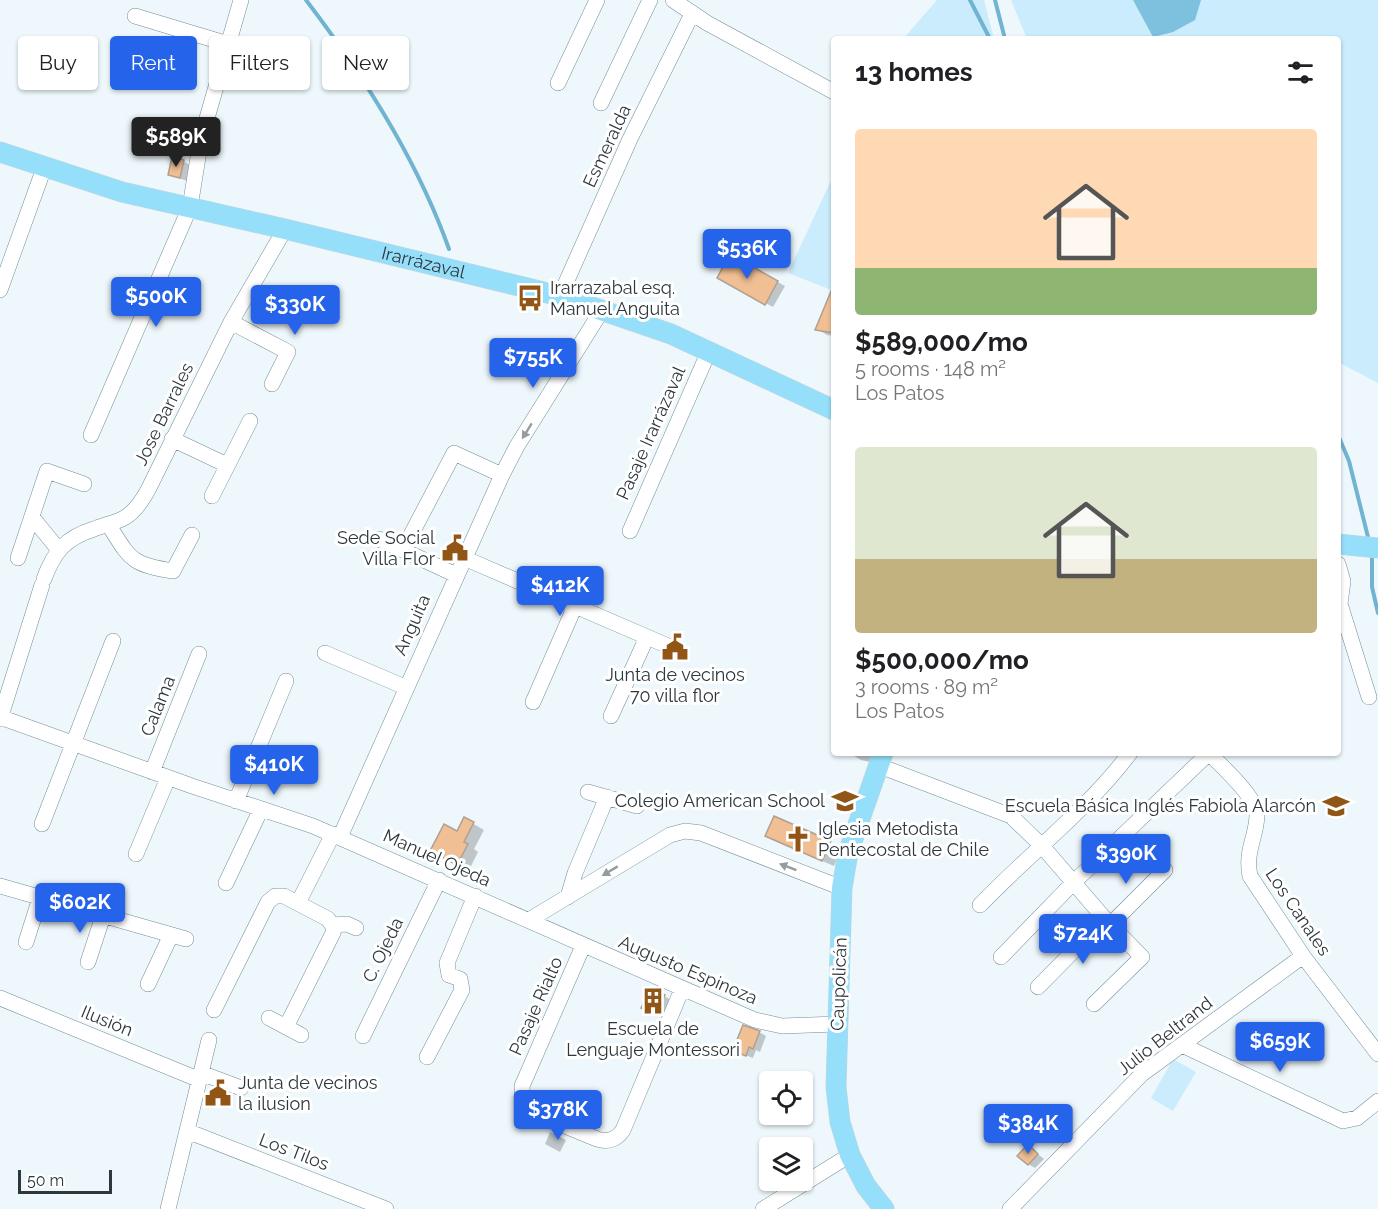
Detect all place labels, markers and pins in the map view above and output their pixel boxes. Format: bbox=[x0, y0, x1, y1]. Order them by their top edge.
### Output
pin: $589K bbox=[134, 117, 218, 168]
pin: $536K bbox=[705, 229, 789, 280]
pin: $500K bbox=[114, 277, 198, 328]
place label: Irarrazabal esq. Manuel Anguita bbox=[550, 277, 680, 319]
bus stop icon: Irarrazabal esq. Manuel Anguita bbox=[515, 283, 545, 313]
pin: $330K bbox=[253, 285, 337, 336]
pin: $755K bbox=[491, 338, 575, 389]
place label: Sede Social Villa Flor bbox=[337, 527, 436, 569]
public building icon: Sede Social Villa Flor bbox=[440, 533, 470, 563]
pin: $412K bbox=[518, 566, 602, 617]
public building icon: Junta de vecinos 70 villa flor bbox=[660, 632, 690, 662]
place label: Junta de vecinos 70 villa flor bbox=[605, 664, 745, 706]
pin: $410K bbox=[232, 745, 316, 796]
school or university icon: Colegio American School bbox=[830, 786, 860, 816]
place label: Colegio American School bbox=[615, 790, 825, 811]
school or university icon: Escuela Básica Inglés Fabiola Alarcón bbox=[1321, 791, 1351, 821]
place label: Escuela Básica Inglés Fabiola Alarcón bbox=[1005, 795, 1316, 816]
place label: Iglesia Metodista Pentecostal de Chile bbox=[818, 818, 989, 860]
church icon: Iglesia Metodista Pentecostal de Chile bbox=[783, 824, 813, 854]
pin: $390K bbox=[1084, 834, 1168, 885]
pin: $602K bbox=[38, 883, 122, 934]
pin: $724K bbox=[1041, 914, 1125, 965]
building icon: Escuela de Lenguaje Montessori bbox=[638, 986, 668, 1016]
place label: Escuela de Lenguaje Montessori bbox=[566, 1018, 740, 1060]
pin: $659K bbox=[1238, 1022, 1322, 1073]
place label: Junta de vecinos la ilusion bbox=[238, 1072, 378, 1114]
public building icon: Junta de vecinos la ilusion bbox=[203, 1078, 233, 1108]
pin: $378K bbox=[516, 1090, 600, 1141]
pin: $384K bbox=[986, 1104, 1070, 1155]

